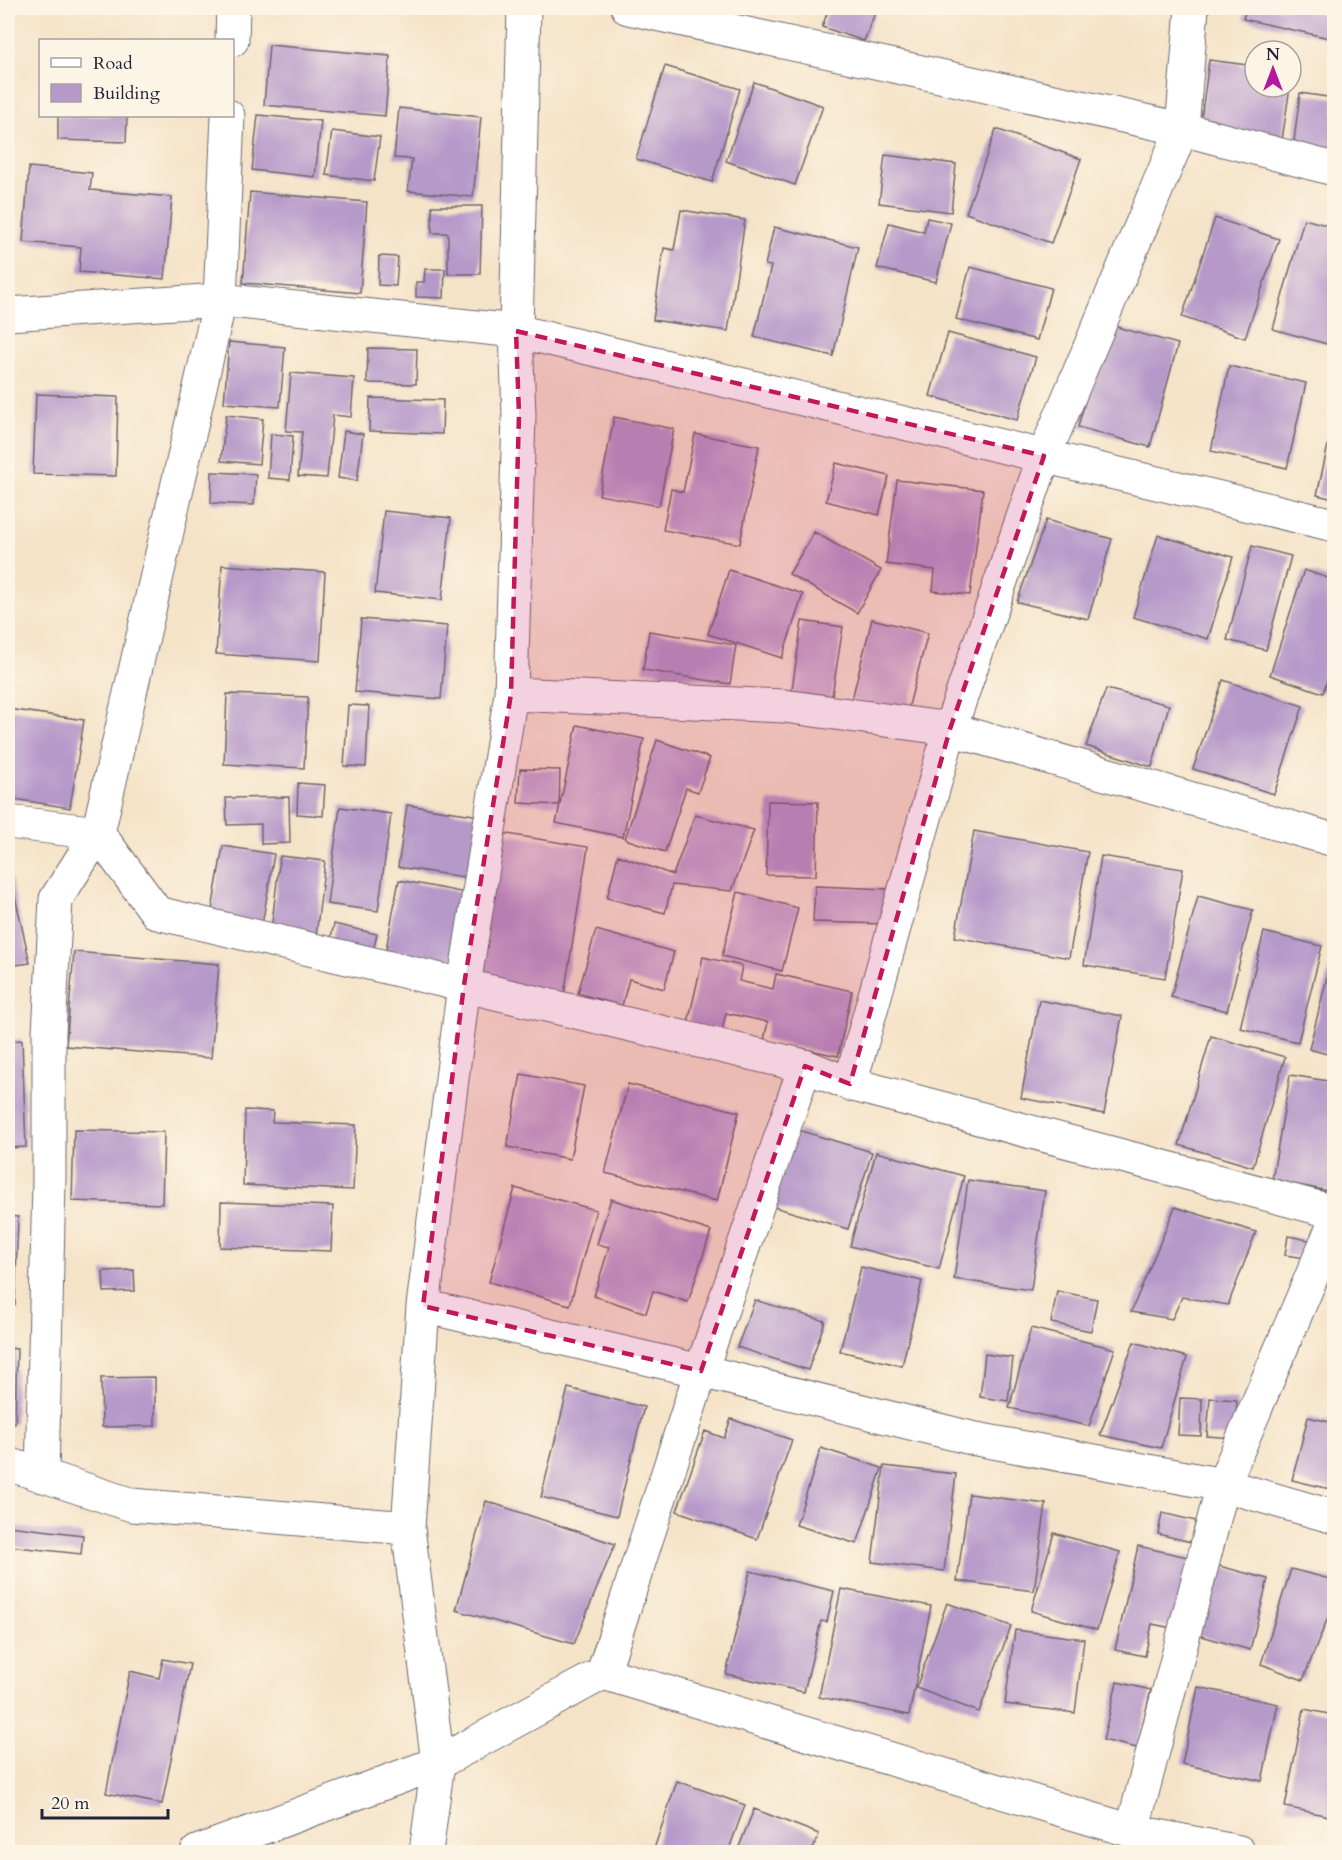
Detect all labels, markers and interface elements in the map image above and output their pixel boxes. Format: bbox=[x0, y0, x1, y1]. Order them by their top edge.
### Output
legend bbox=[39, 39, 234, 117]
north arrow bbox=[1243, 39, 1303, 99]
text: N bbox=[1266, 44, 1280, 66]
text: Road bbox=[93, 51, 133, 76]
text: Building bbox=[93, 81, 161, 106]
scale bar bbox=[42, 1782, 168, 1820]
text: 20 m bbox=[51, 1791, 90, 1816]

